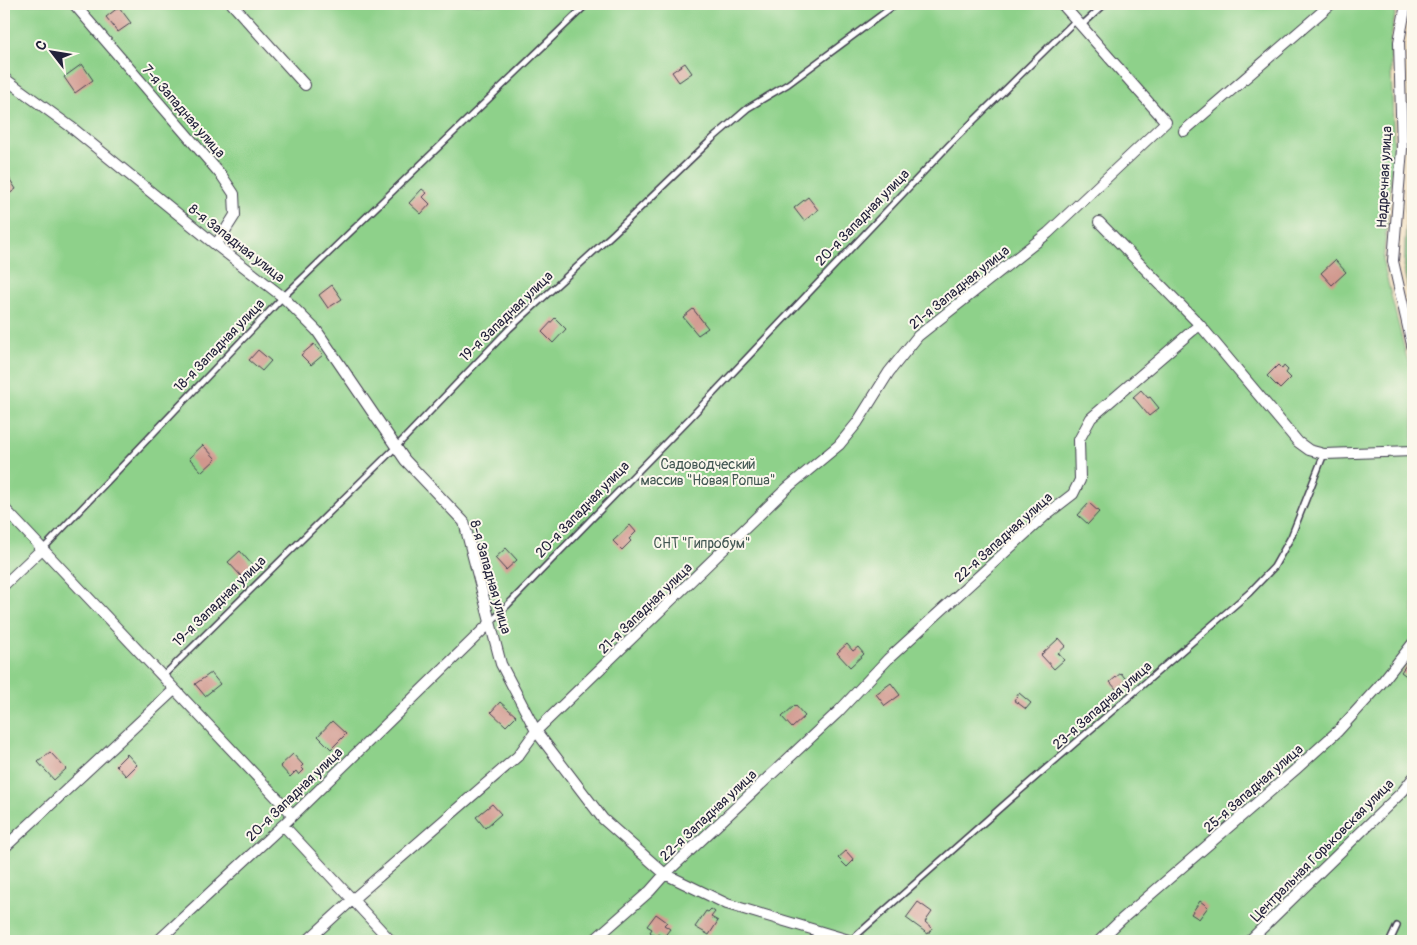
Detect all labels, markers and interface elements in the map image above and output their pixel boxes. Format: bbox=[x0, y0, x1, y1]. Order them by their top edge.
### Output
north arrow bbox=[28, 28, 78, 78]
text: С bbox=[32, 37, 51, 54]
street label: 7-я Западная улица bbox=[139, 61, 229, 161]
street label: Надречная улица bbox=[1373, 125, 1396, 229]
street label: 20-я Западная улица bbox=[812, 165, 913, 269]
street label: 8-я Западная улица bbox=[185, 201, 288, 286]
street label: 21-я Западная улица bbox=[906, 242, 1013, 333]
street label: 19-я Западная улица bbox=[456, 267, 557, 365]
street label: 18-я Западная улица bbox=[171, 295, 268, 396]
park label: Садоводческий массив "Новая Ропша" bbox=[641, 456, 775, 489]
street label: 20-я Западная улица bbox=[532, 457, 633, 561]
street label: 22-я Западная улица bbox=[951, 489, 1056, 586]
street label: 8-я Западная улица bbox=[466, 518, 515, 636]
park label: СНТ "Гипробум" bbox=[653, 535, 751, 552]
street label: 19-я Западная улица bbox=[169, 552, 270, 650]
street label: 21-я Западная улица bbox=[595, 559, 696, 657]
street label: 23-я Западная улица bbox=[1049, 658, 1155, 753]
street label: 25-я Западная улица bbox=[1200, 741, 1306, 836]
street label: 20-я Западная улица bbox=[242, 744, 346, 845]
street label: 22-я Западная улица bbox=[656, 766, 760, 865]
street label: Центральная Горьковская улица bbox=[1247, 775, 1397, 925]

